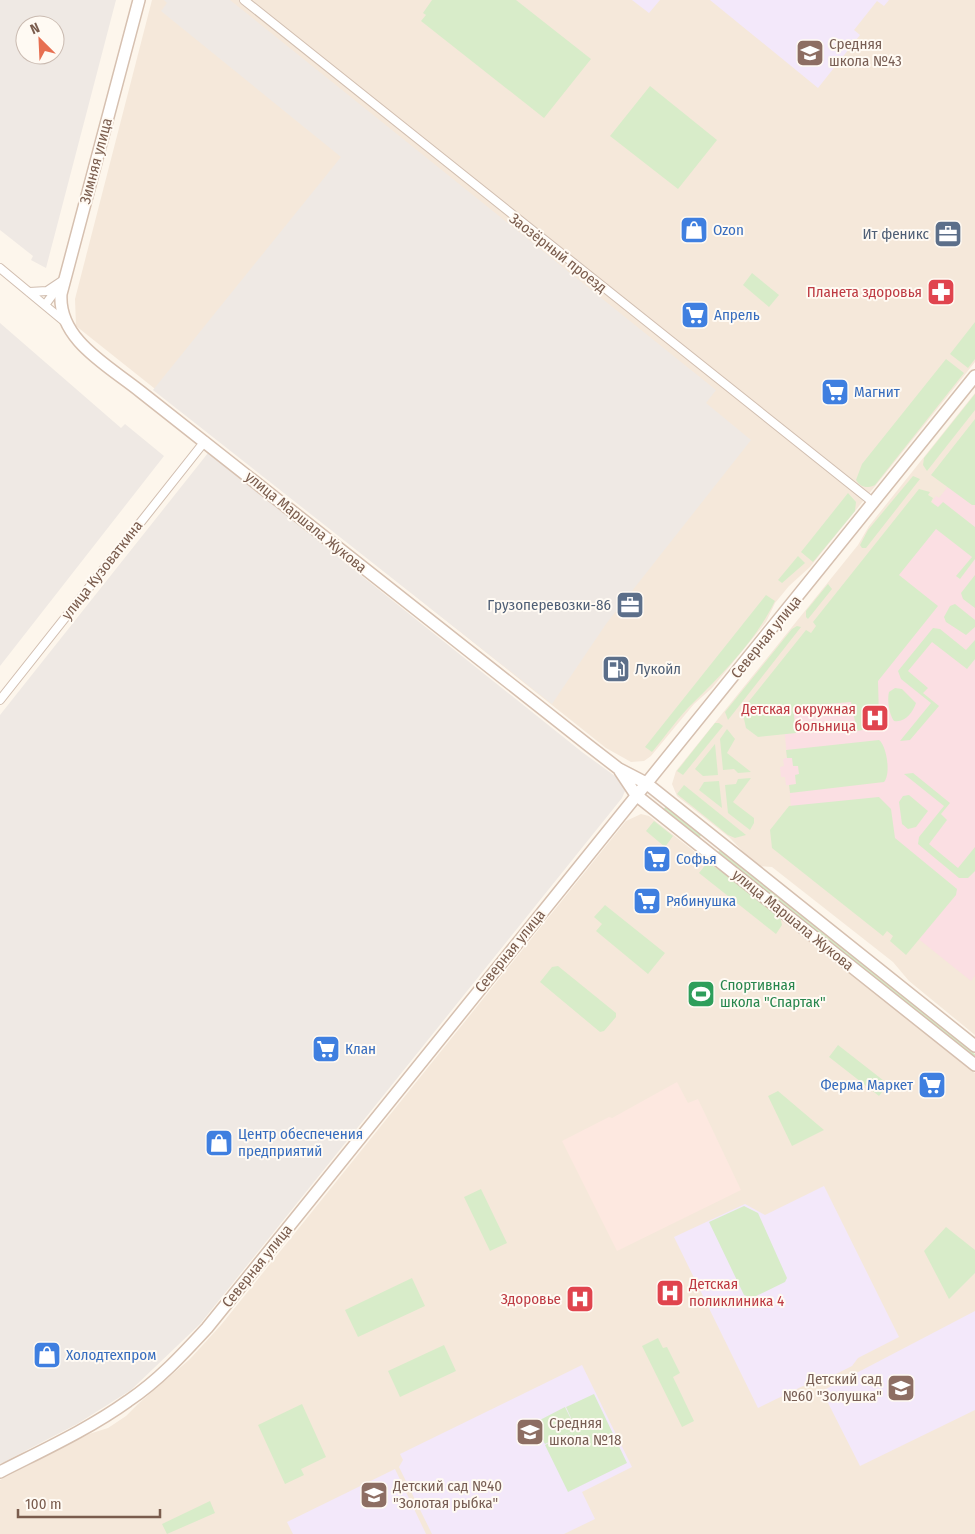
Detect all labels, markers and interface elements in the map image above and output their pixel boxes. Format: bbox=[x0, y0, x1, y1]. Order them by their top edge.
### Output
north arrow bbox=[15, 15, 65, 65]
text: N bbox=[28, 19, 42, 38]
place label: Средняя школа №43 bbox=[829, 35, 902, 70]
school or university icon: Средняя школа №43 bbox=[795, 38, 825, 68]
street label: Зимняя улица bbox=[76, 116, 116, 206]
street label: Заозёрный проезд bbox=[506, 209, 610, 297]
shop icon: Ozon bbox=[679, 215, 709, 245]
office icon: Ит феникс bbox=[933, 219, 963, 249]
place label: Ozon bbox=[713, 221, 744, 239]
place label: Ит феникс bbox=[862, 225, 930, 243]
pharmacy icon: Планета здоровья bbox=[926, 277, 956, 307]
place label: Планета здоровья bbox=[807, 283, 922, 301]
supermarket icon: Апрель bbox=[680, 300, 710, 330]
place label: Апрель bbox=[714, 306, 760, 324]
supermarket icon: Магнит bbox=[820, 377, 850, 407]
place label: Магнит bbox=[854, 383, 901, 401]
street label: улица Маршала Жукова bbox=[242, 467, 370, 577]
street label: улица Кузоваткина bbox=[58, 517, 146, 623]
office icon: Грузоперевозки-86 bbox=[615, 590, 645, 620]
street label: Северная улица bbox=[727, 592, 805, 682]
place label: Грузоперевозки-86 bbox=[487, 596, 611, 614]
fuel station icon: Лукойл bbox=[601, 654, 631, 684]
place label: Лукойл bbox=[635, 660, 681, 678]
place label: Детская окружная больница bbox=[740, 700, 856, 735]
hospital icon: Детская окружная больница bbox=[860, 703, 890, 733]
supermarket icon: Софья bbox=[642, 844, 672, 874]
place label: Софья bbox=[676, 850, 717, 868]
street label: улица Маршала Жукова bbox=[729, 865, 857, 975]
supermarket icon: Рябинушка bbox=[632, 886, 662, 916]
place label: Рябинушка bbox=[666, 892, 736, 910]
street label: Северная улица bbox=[471, 906, 549, 996]
place label: Спортивная школа "Спартак" bbox=[720, 976, 826, 1011]
sports icon: Спортивная школа "Спартак" bbox=[686, 979, 716, 1009]
supermarket icon: Клан bbox=[311, 1034, 341, 1064]
place label: Клан bbox=[345, 1040, 376, 1058]
supermarket icon: Ферма Маркет bbox=[917, 1070, 947, 1100]
place label: Ферма Маркет bbox=[821, 1076, 914, 1094]
place label: Центр обеспечения предприятий bbox=[238, 1125, 363, 1160]
shop icon: Центр обеспечения предприятий bbox=[204, 1128, 234, 1158]
street label: Северная улица bbox=[218, 1221, 296, 1311]
place label: Детская поликлиника 4 bbox=[688, 1275, 784, 1310]
hospital icon: Детская поликлиника 4 bbox=[655, 1278, 685, 1308]
hospital icon: Здоровье bbox=[565, 1284, 595, 1314]
place label: Здоровье bbox=[501, 1290, 561, 1308]
shop icon: Холодтехпром bbox=[32, 1340, 62, 1370]
place label: Холодтехпром bbox=[66, 1346, 156, 1364]
place label: Детский сад №60 "Золушка" bbox=[783, 1370, 882, 1405]
school or university icon: Детский сад №60 "Золушка" bbox=[886, 1373, 916, 1403]
place label: Средняя школа №18 bbox=[549, 1414, 621, 1449]
school or university icon: Средняя школа №18 bbox=[515, 1417, 545, 1447]
place label: Детский сад №40 "Золотая рыбка" bbox=[392, 1477, 502, 1512]
school or university icon: Детский сад №40 "Золотая рыбка" bbox=[359, 1480, 389, 1510]
scale bar bbox=[18, 1486, 160, 1518]
text: 100 m bbox=[25, 1495, 62, 1513]

